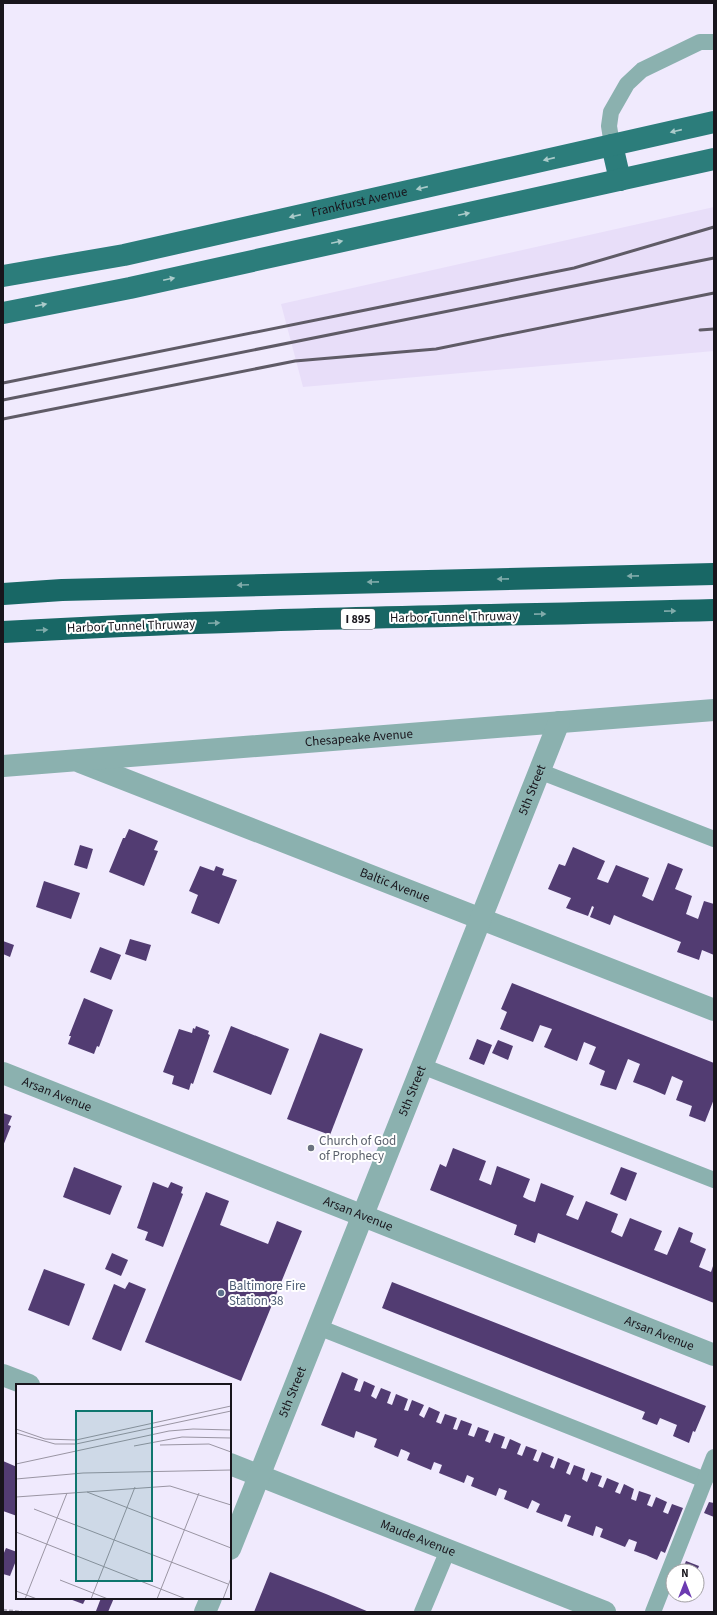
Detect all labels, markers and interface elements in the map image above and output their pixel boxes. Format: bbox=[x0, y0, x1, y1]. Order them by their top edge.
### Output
one-way arrow bbox=[670, 128, 682, 134]
one-way arrow bbox=[543, 157, 555, 163]
street label: Frankfurst Avenue bbox=[309, 182, 409, 222]
one-way arrow bbox=[416, 185, 428, 191]
one-way arrow bbox=[457, 211, 470, 217]
one-way arrow bbox=[289, 214, 302, 220]
one-way arrow bbox=[330, 239, 343, 245]
one-way arrow bbox=[162, 276, 175, 282]
one-way arrow bbox=[35, 302, 47, 308]
one-way arrow bbox=[627, 572, 639, 579]
one-way arrow bbox=[497, 575, 509, 582]
one-way arrow bbox=[366, 579, 379, 585]
one-way arrow bbox=[236, 582, 249, 588]
street label: Harbor Tunnel Thruway bbox=[390, 607, 518, 627]
one-way arrow bbox=[664, 608, 677, 614]
road number: I 895 bbox=[341, 609, 375, 629]
one-way arrow bbox=[534, 611, 546, 618]
street label: Harbor Tunnel Thruway bbox=[67, 615, 195, 637]
one-way arrow bbox=[208, 620, 220, 627]
one-way arrow bbox=[36, 627, 49, 633]
street label: Chesapeake Avenue bbox=[304, 725, 414, 751]
street label: 5th Street bbox=[514, 761, 550, 818]
street label: Baltic Avenue bbox=[357, 863, 432, 907]
street label: 5th Street bbox=[394, 1062, 431, 1119]
street label: Arsan Avenue bbox=[19, 1072, 94, 1116]
place label: Church of God of Prophecy bbox=[319, 1132, 396, 1165]
marker: Church of God of Prophecy bbox=[306, 1143, 316, 1153]
street label: Arsan Avenue bbox=[321, 1192, 396, 1236]
place label: Baltimore Fire Station 38 bbox=[229, 1277, 306, 1310]
marker: Baltimore Fire Station 38 bbox=[216, 1288, 226, 1298]
street label: Arsan Avenue bbox=[622, 1311, 697, 1355]
street label: 5th Street bbox=[274, 1363, 311, 1420]
inset map bbox=[16, 1384, 231, 1599]
street label: Maude Avenue bbox=[378, 1515, 458, 1561]
north arrow bbox=[665, 1563, 705, 1603]
text: N bbox=[681, 1566, 689, 1581]

